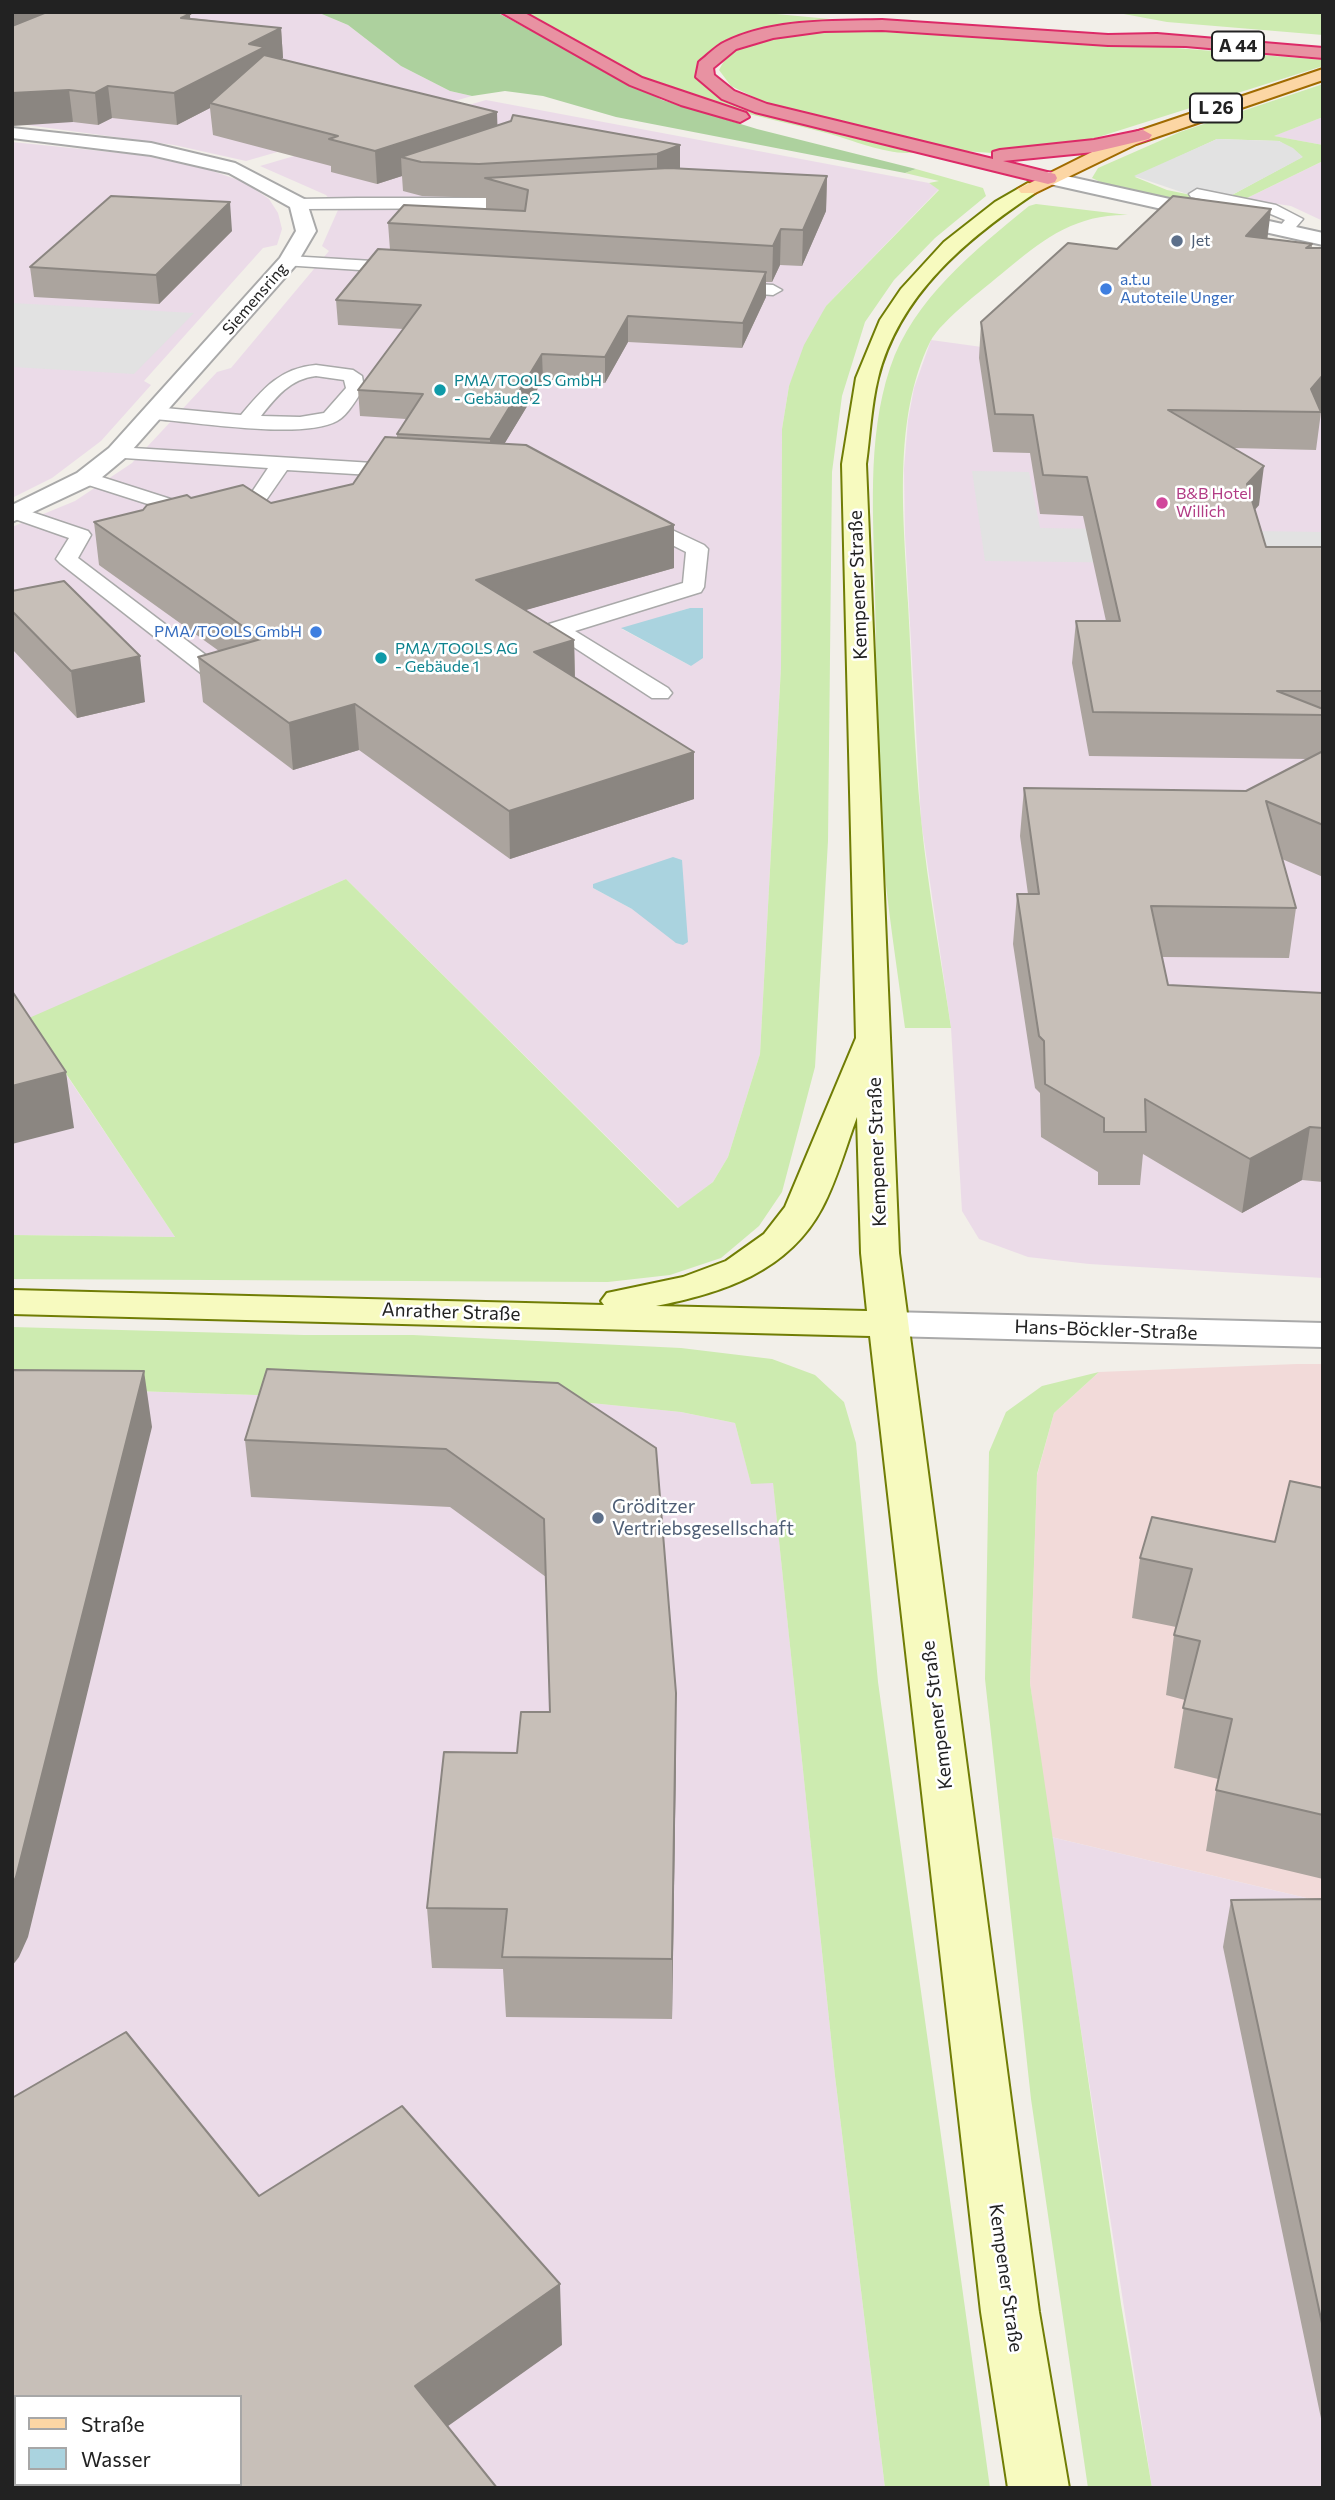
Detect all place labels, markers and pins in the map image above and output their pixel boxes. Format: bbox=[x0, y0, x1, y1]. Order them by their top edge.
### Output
place label: Jet bbox=[1191, 231, 1211, 251]
marker: Jet bbox=[1169, 233, 1185, 249]
place label: a.t.u Autoteile Unger bbox=[1120, 270, 1234, 308]
marker: a.t.u Autoteile Unger bbox=[1098, 281, 1114, 297]
place label: PMA/TOOLS GmbH - Gebäude 2 bbox=[454, 371, 602, 409]
marker: PMA/TOOLS GmbH - Gebäude 2 bbox=[432, 382, 448, 398]
place label: B&B Hotel Willich bbox=[1176, 484, 1252, 522]
marker: B&B Hotel Willich bbox=[1154, 495, 1170, 511]
place label: PMA/TOOLS GmbH bbox=[154, 622, 302, 642]
marker: PMA/TOOLS GmbH bbox=[308, 624, 324, 640]
place label: PMA/TOOLS AG - Gebäude 1 bbox=[395, 639, 518, 677]
marker: PMA/TOOLS AG - Gebäude 1 bbox=[373, 650, 389, 666]
place label: Gröditzer Vertriebsgesellschaft bbox=[612, 1496, 794, 1540]
marker: Gröditzer Vertriebsgesellschaft bbox=[590, 1510, 606, 1526]

